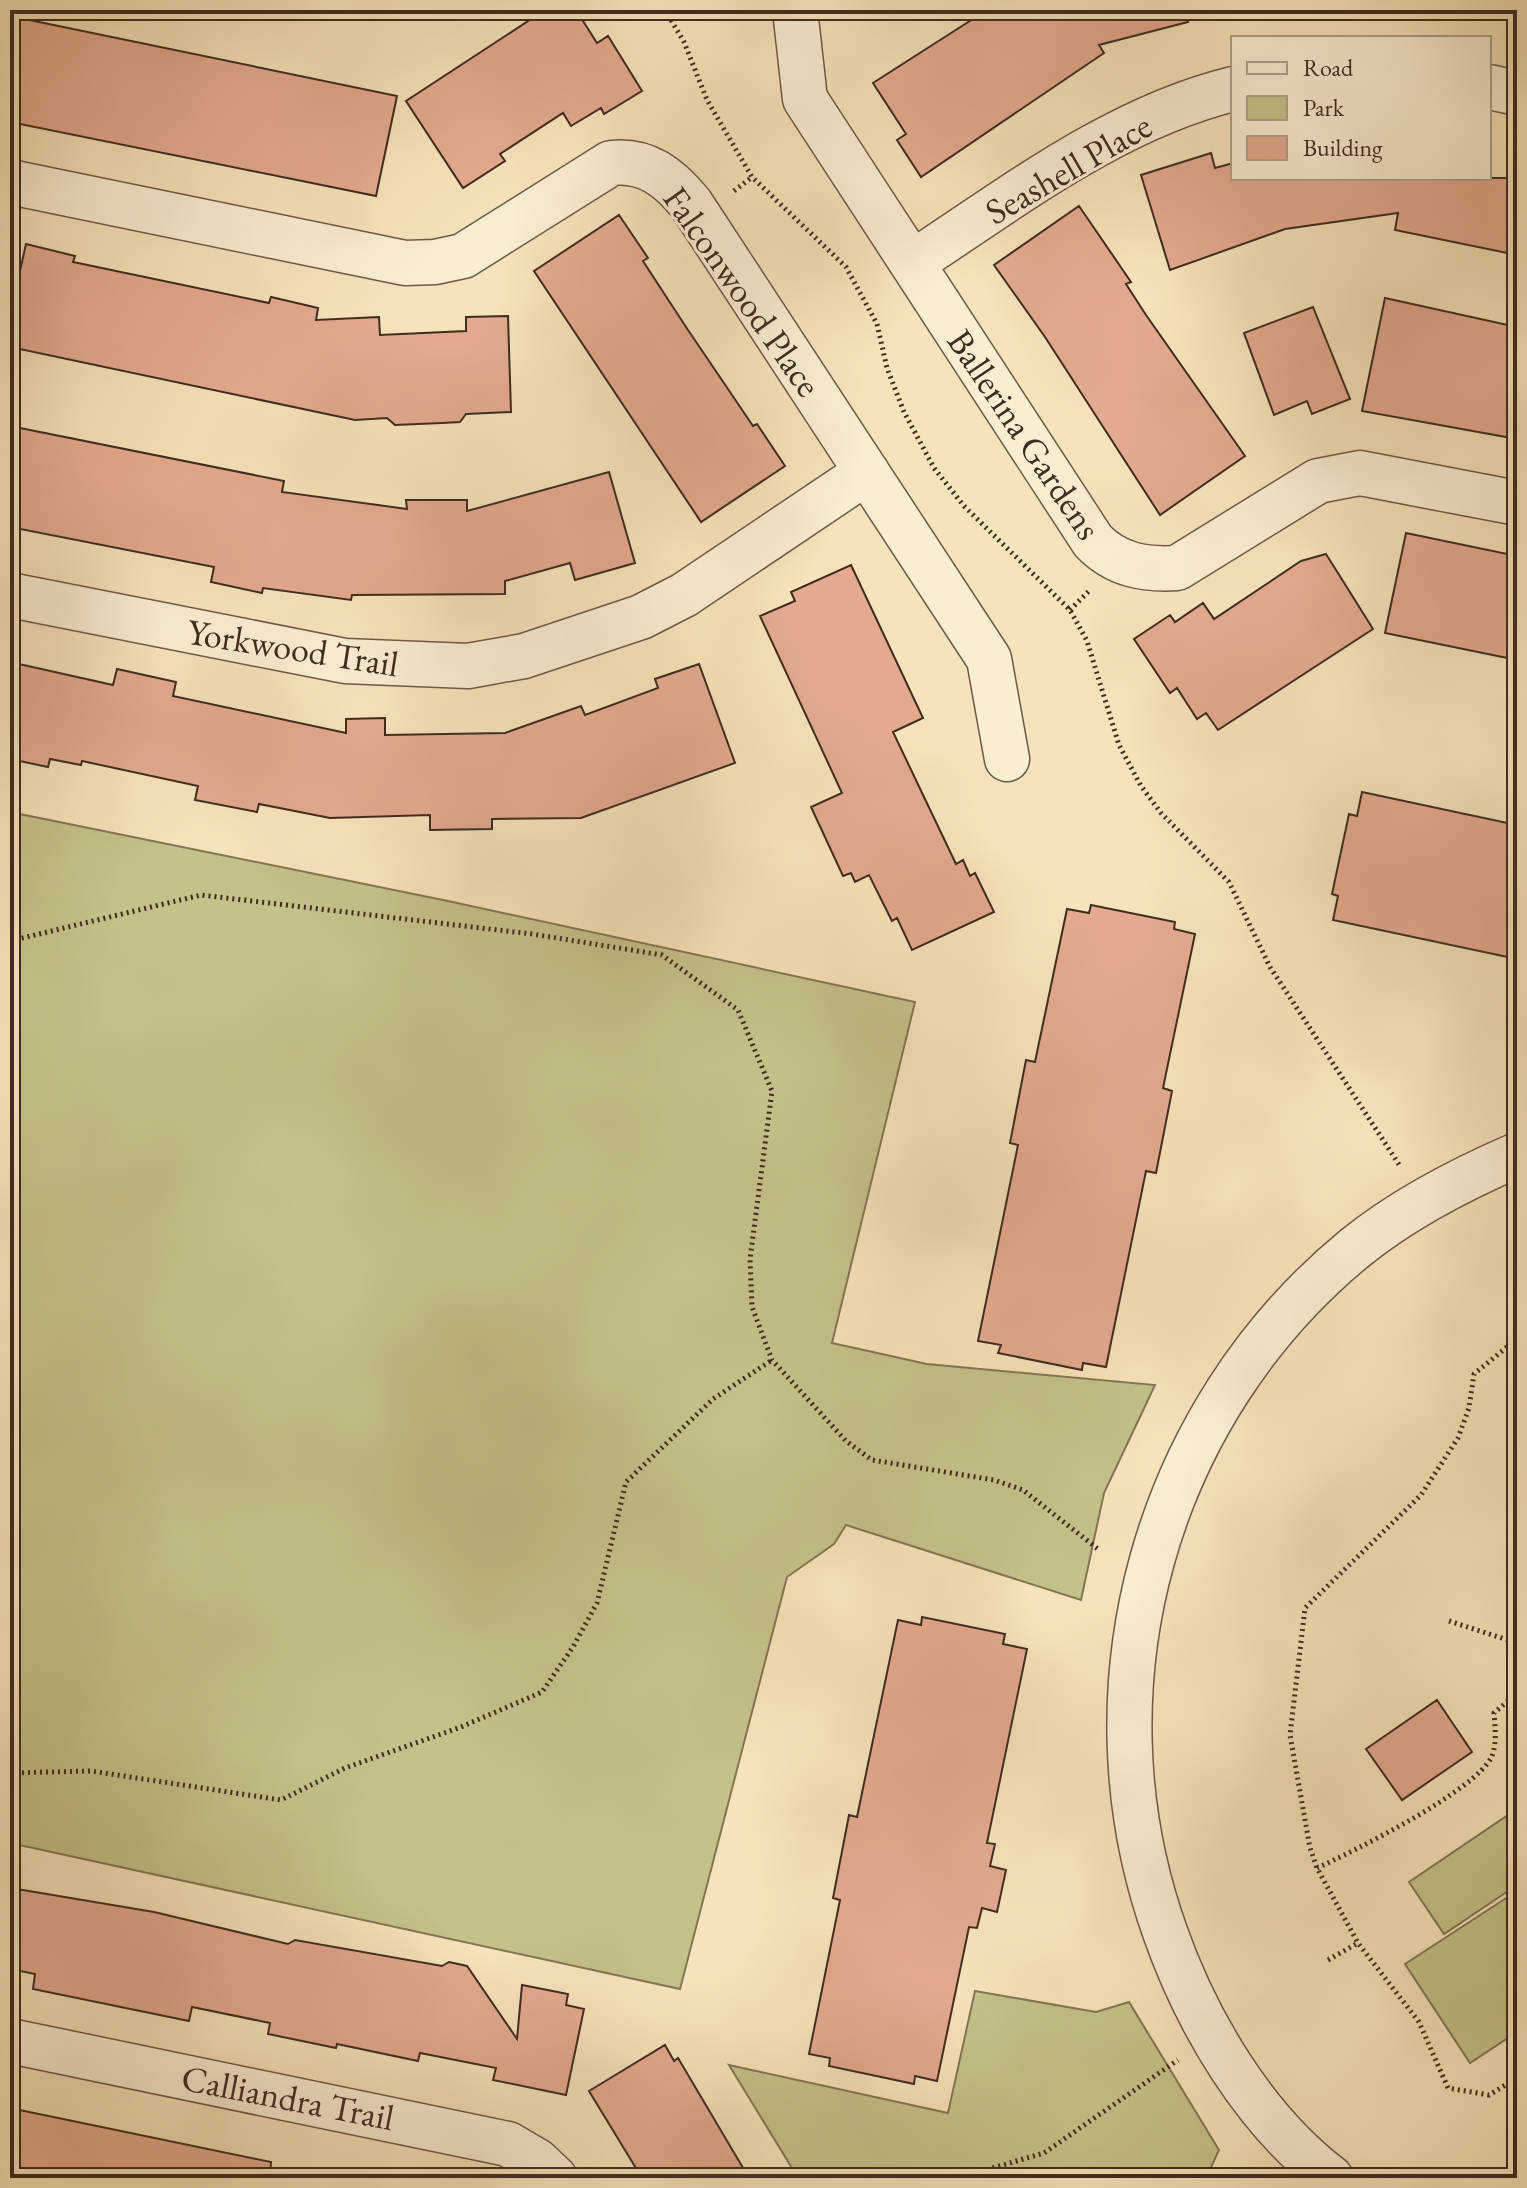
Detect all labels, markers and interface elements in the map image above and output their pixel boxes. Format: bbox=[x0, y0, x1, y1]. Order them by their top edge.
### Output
legend bbox=[1231, 36, 1491, 180]
text: Road bbox=[1303, 52, 1354, 83]
text: Park bbox=[1303, 92, 1345, 123]
street label: Seashell Place bbox=[977, 102, 1160, 235]
text: Building bbox=[1303, 132, 1383, 163]
street label: Falconwood Place bbox=[653, 177, 832, 405]
street label: Ballerina Gardens bbox=[937, 320, 1112, 548]
street label: Yorkwood Trail bbox=[184, 608, 402, 687]
street label: Calliandra Trail bbox=[178, 2054, 398, 2141]

